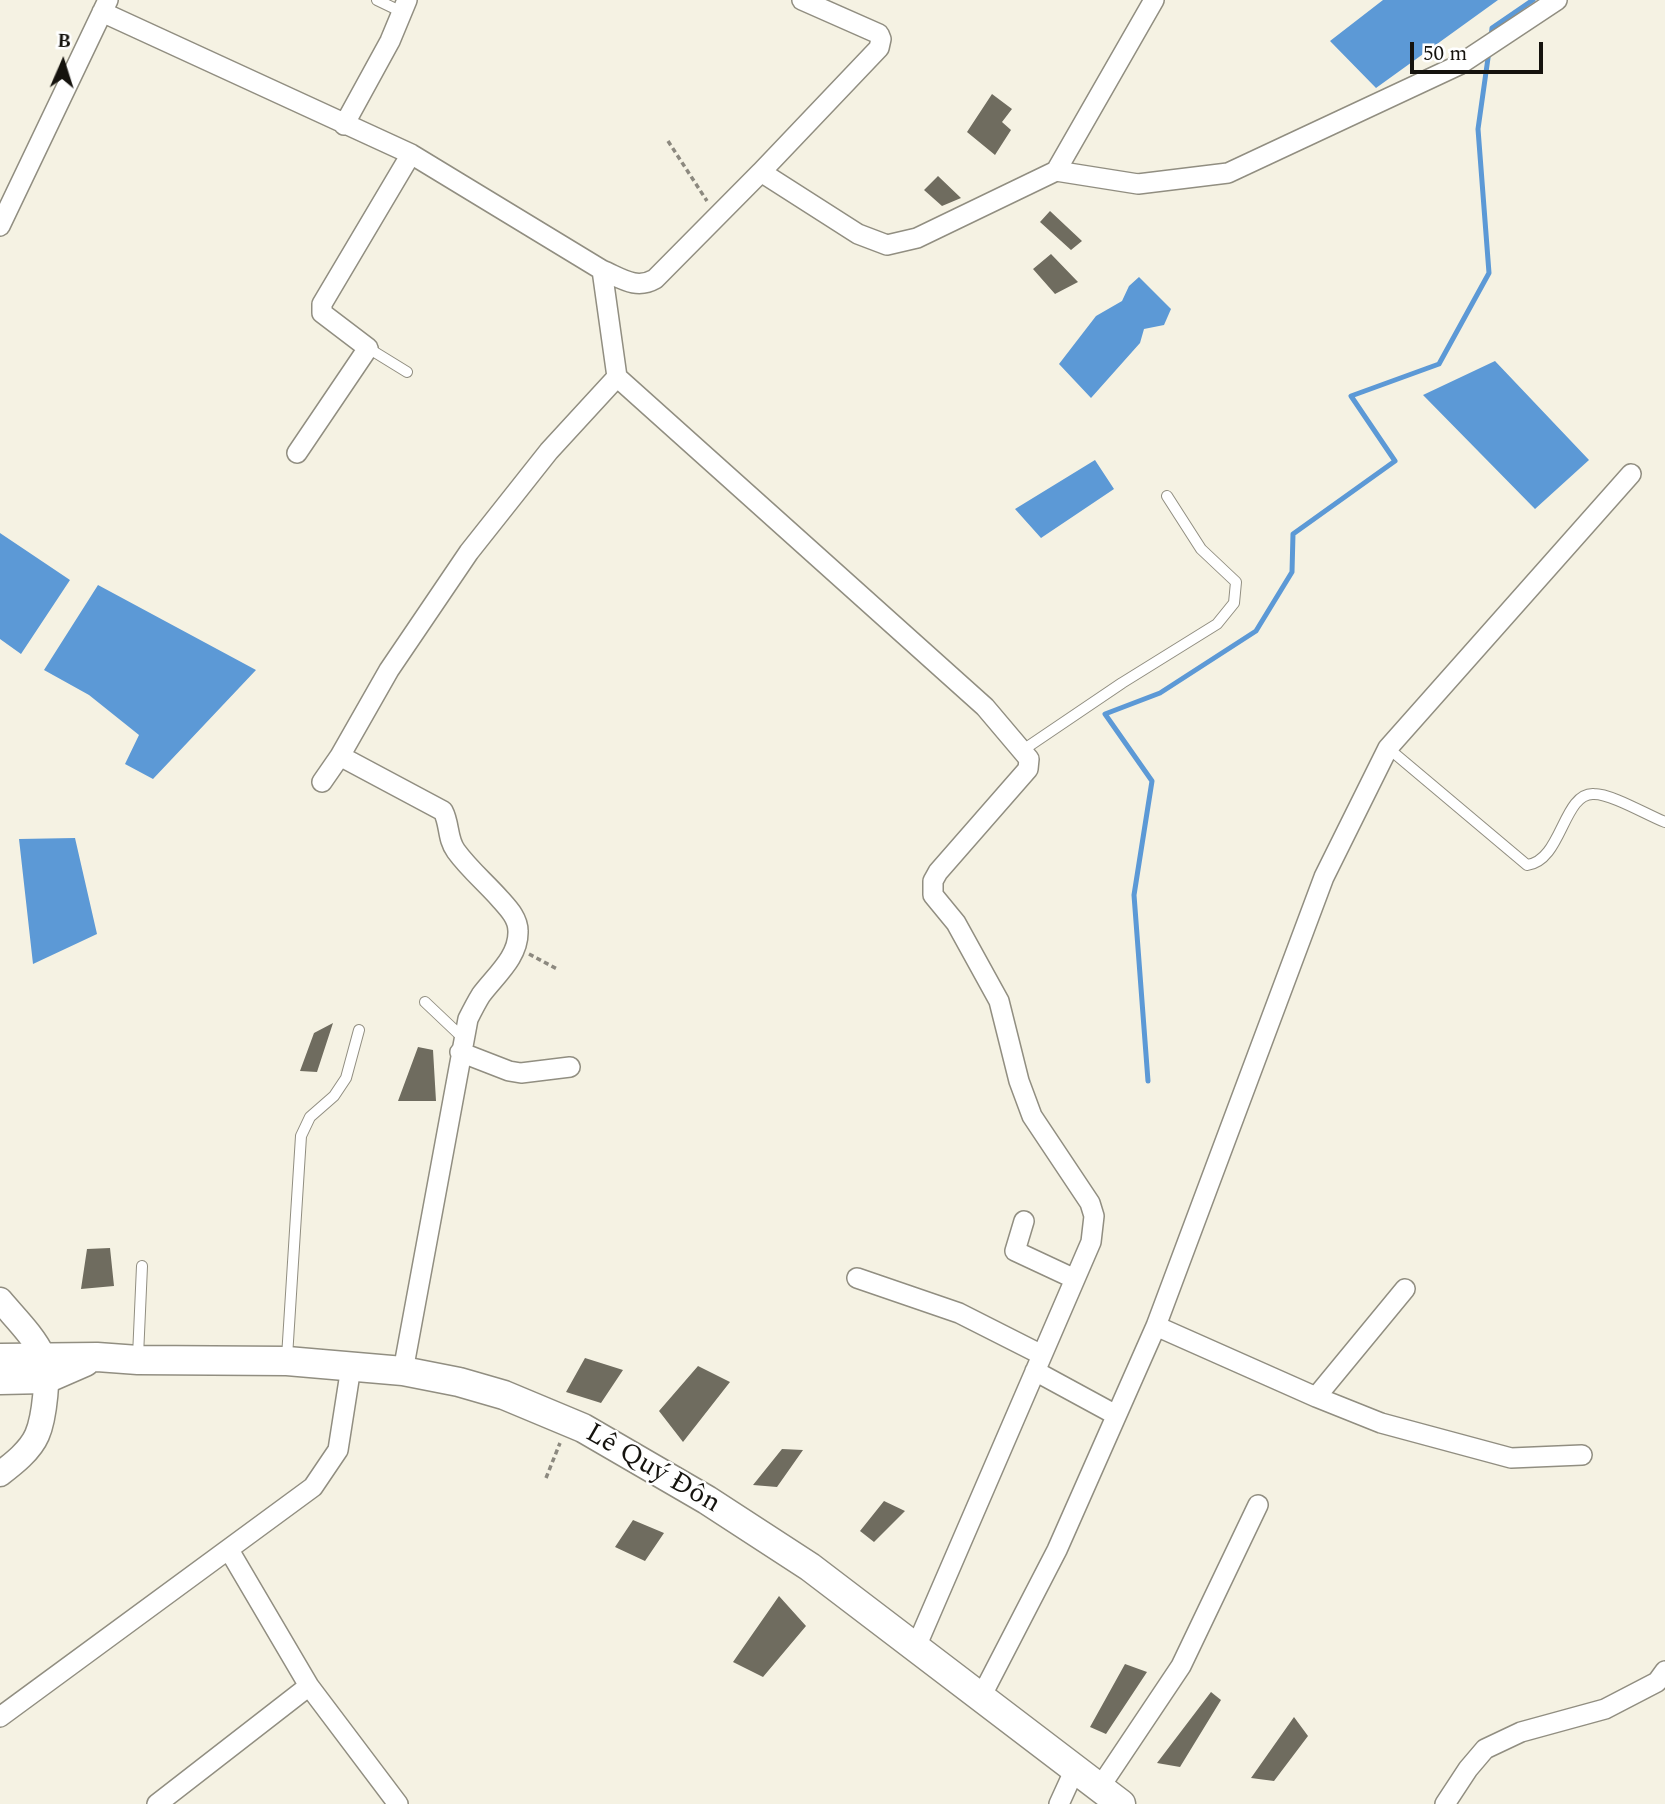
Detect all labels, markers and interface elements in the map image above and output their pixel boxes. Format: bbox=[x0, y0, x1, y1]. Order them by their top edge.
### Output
text: B bbox=[57, 27, 72, 56]
north arrow bbox=[28, 28, 98, 98]
scale bar bbox=[1413, 28, 1546, 72]
text: 50 m bbox=[1423, 38, 1467, 70]
street label: Lê Quý Đôn bbox=[579, 1418, 725, 1522]

